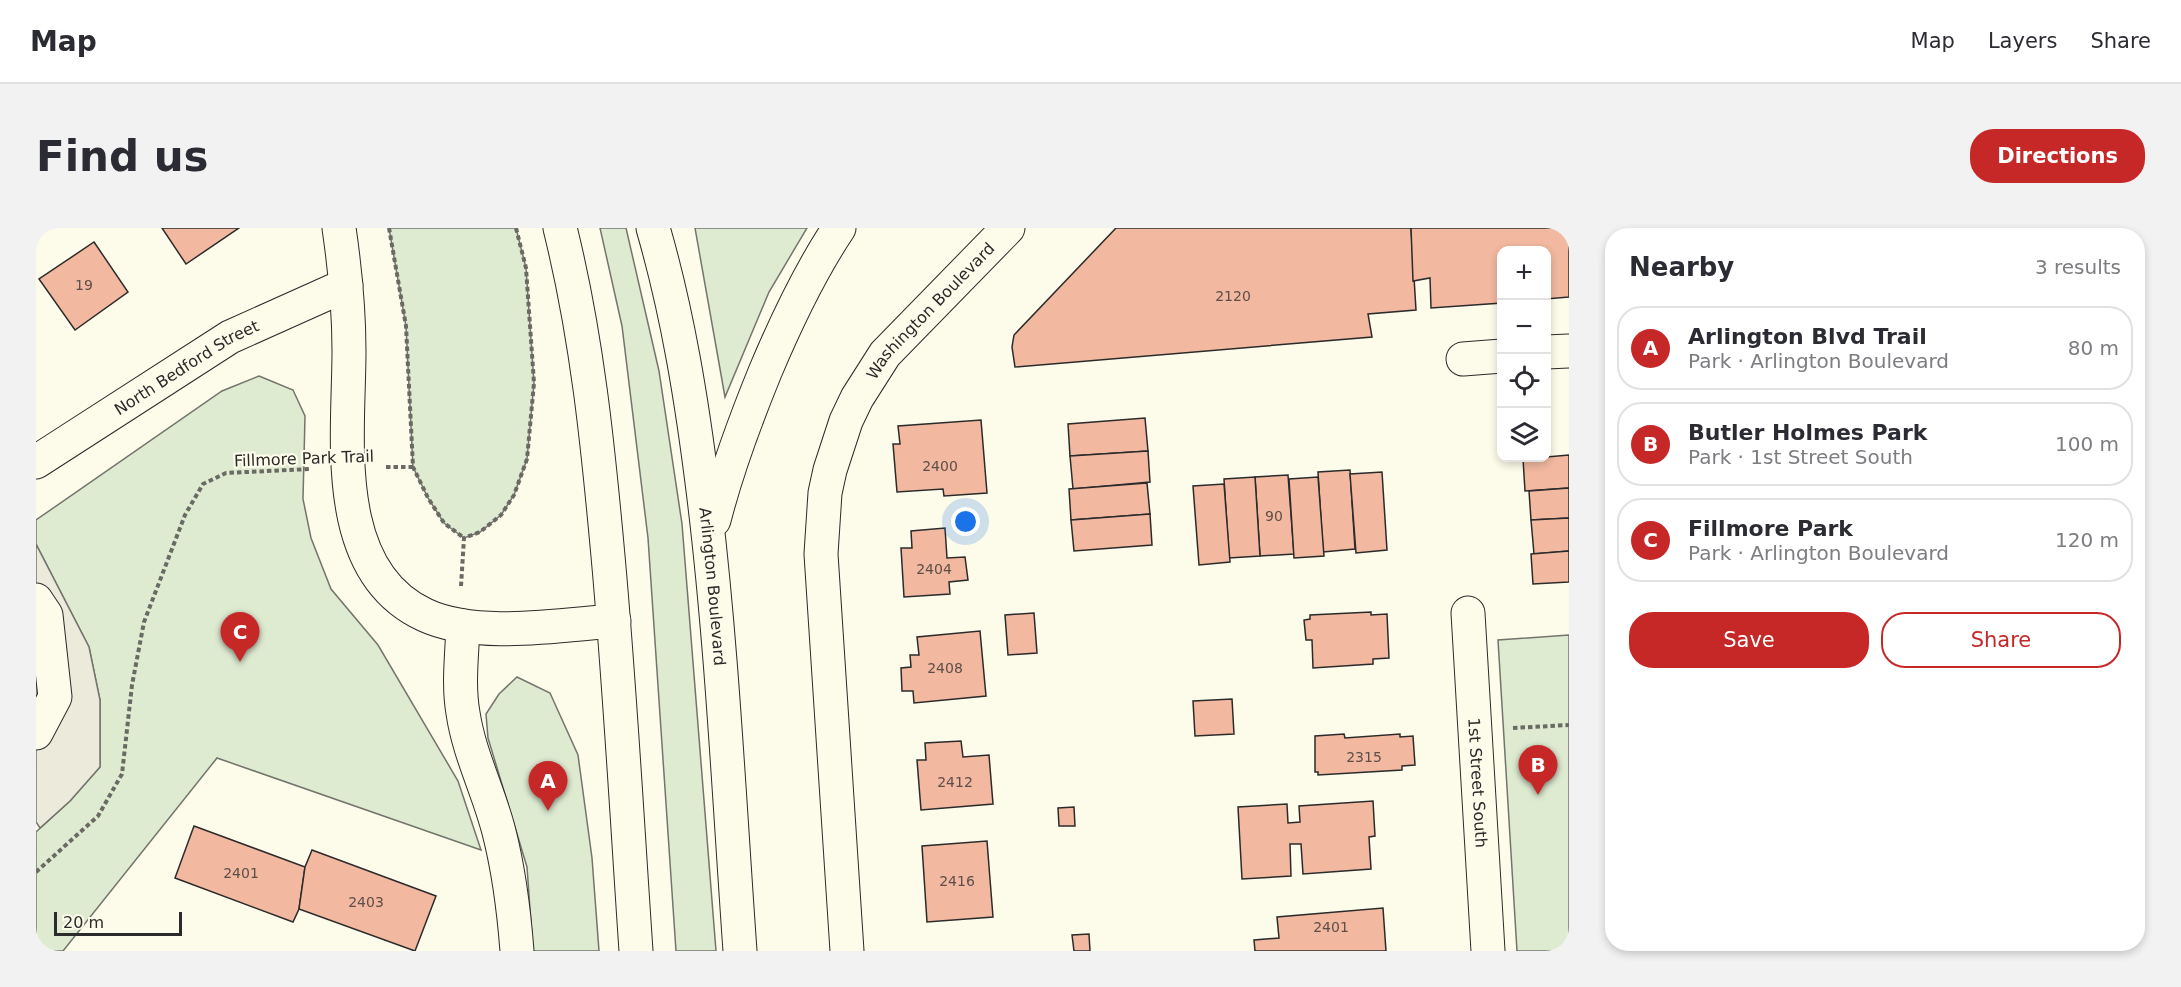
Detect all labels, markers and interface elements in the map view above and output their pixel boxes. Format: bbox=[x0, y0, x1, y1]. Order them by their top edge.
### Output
text: Map bbox=[30, 25, 97, 58]
text: Map bbox=[1911, 29, 1955, 53]
text: Layers bbox=[1988, 29, 2057, 53]
text: Share bbox=[2090, 29, 2151, 53]
button: Directions bbox=[1970, 129, 2145, 183]
text: Find us bbox=[36, 132, 209, 181]
street label: Washington Boulevard bbox=[862, 239, 999, 383]
map controls bbox=[1497, 246, 1551, 462]
button: + bbox=[1497, 246, 1551, 300]
text: Nearby bbox=[1629, 252, 1734, 282]
text: 3 results bbox=[2035, 255, 2121, 279]
house number: 19 bbox=[75, 277, 93, 293]
house number: 2120 bbox=[1215, 288, 1251, 304]
button: − bbox=[1497, 300, 1551, 354]
street label: North Bedford Street bbox=[111, 316, 262, 419]
text: Arlington Blvd Trail bbox=[1688, 324, 1927, 349]
text: A bbox=[1643, 336, 1658, 360]
text: 80 m bbox=[2068, 336, 2119, 360]
text: Park · Arlington Boulevard bbox=[1688, 349, 1949, 373]
button: locate bbox=[1497, 354, 1551, 408]
button: layers bbox=[1497, 408, 1551, 462]
text: Butler Holmes Park bbox=[1688, 420, 1927, 445]
text: B bbox=[1643, 432, 1658, 456]
text: 100 m bbox=[2055, 432, 2119, 456]
text: Park · 1st Street South bbox=[1688, 445, 1913, 469]
street label: Fillmore Park Trail bbox=[234, 447, 374, 470]
house number: 2400 bbox=[922, 458, 958, 474]
street label: Arlington Boulevard bbox=[695, 506, 729, 666]
your location bbox=[951, 507, 980, 536]
house number: 90 bbox=[1265, 508, 1283, 524]
text: Fillmore Park bbox=[1688, 516, 1853, 541]
text: C bbox=[1643, 528, 1658, 552]
text: 120 m bbox=[2055, 528, 2119, 552]
text: Park · Arlington Boulevard bbox=[1688, 541, 1949, 565]
house number: 2404 bbox=[916, 561, 952, 577]
pin: C bbox=[220, 612, 260, 662]
button: Save bbox=[1629, 612, 1869, 668]
button: Share bbox=[1881, 612, 2121, 668]
house number: 2408 bbox=[927, 660, 963, 676]
street label: 1st Street South bbox=[1464, 717, 1491, 848]
pin: B bbox=[1518, 746, 1558, 795]
house number: 2315 bbox=[1346, 749, 1382, 765]
pin: A bbox=[528, 762, 568, 811]
house number: 2412 bbox=[937, 774, 973, 790]
house number: 2401 bbox=[223, 865, 259, 881]
house number: 2416 bbox=[939, 873, 975, 889]
house number: 2403 bbox=[348, 894, 384, 910]
scale bar bbox=[54, 909, 182, 936]
text: 20 m bbox=[63, 913, 104, 932]
house number: 2401 bbox=[1313, 919, 1349, 935]

